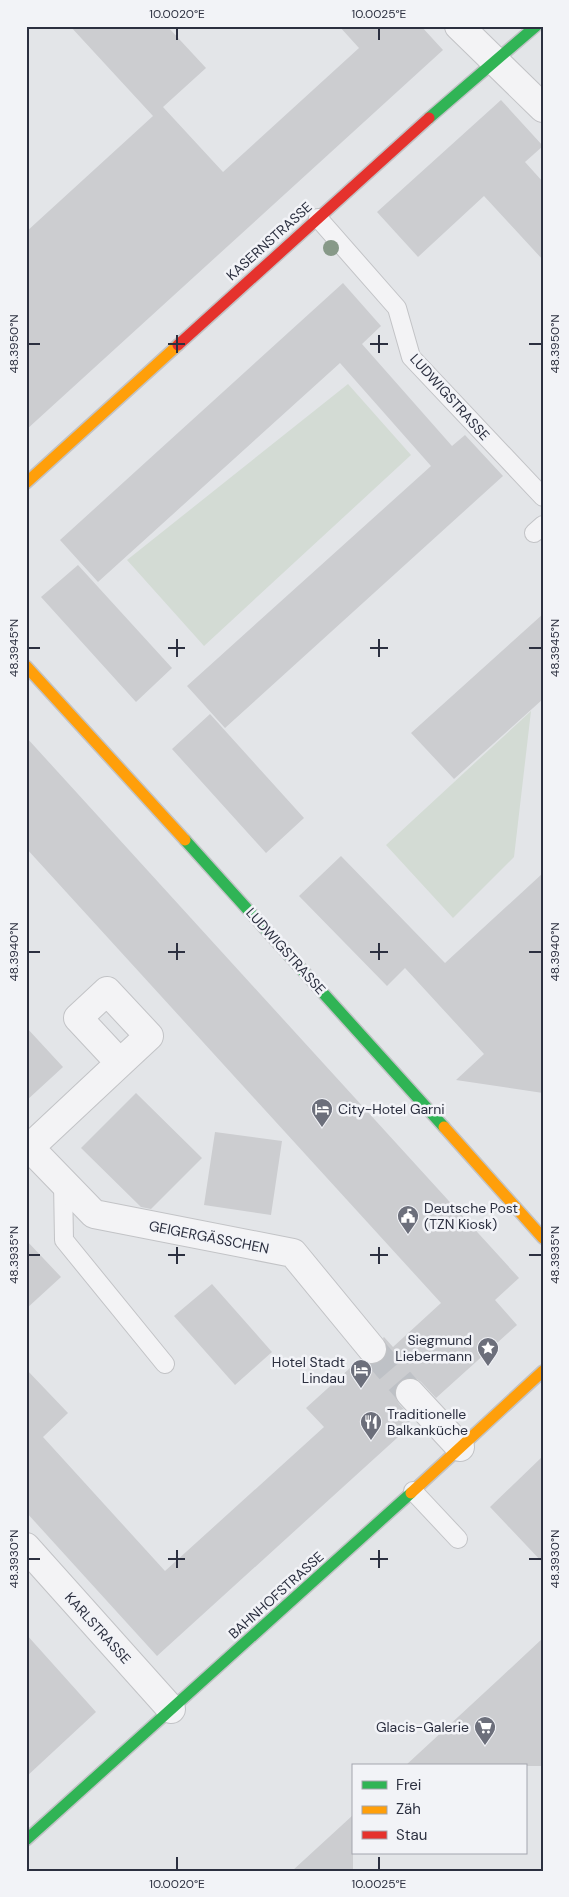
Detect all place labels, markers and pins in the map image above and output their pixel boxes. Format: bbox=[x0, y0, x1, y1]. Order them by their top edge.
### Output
hotel icon: City-Hotel Garni bbox=[310, 1097, 334, 1128]
place label: City-Hotel Garni bbox=[338, 1100, 445, 1118]
place label: Deutsche Post (TZN Kiosk) bbox=[424, 1199, 518, 1233]
public building icon: Deutsche Post (TZN Kiosk) bbox=[396, 1204, 420, 1235]
place label: Siegmund Liebermann bbox=[395, 1331, 472, 1365]
place icon: Siegmund Liebermann bbox=[476, 1336, 500, 1367]
place label: Hotel Stadt Lindau bbox=[272, 1353, 345, 1387]
hotel icon: Hotel Stadt Lindau bbox=[349, 1358, 373, 1389]
place label: Traditionelle Balkanküche bbox=[387, 1405, 468, 1439]
restaurant icon: Traditionelle Balkanküche bbox=[359, 1410, 383, 1441]
supermarket icon: Glacis-Galerie bbox=[473, 1715, 497, 1746]
place label: Glacis-Galerie bbox=[376, 1718, 469, 1736]

